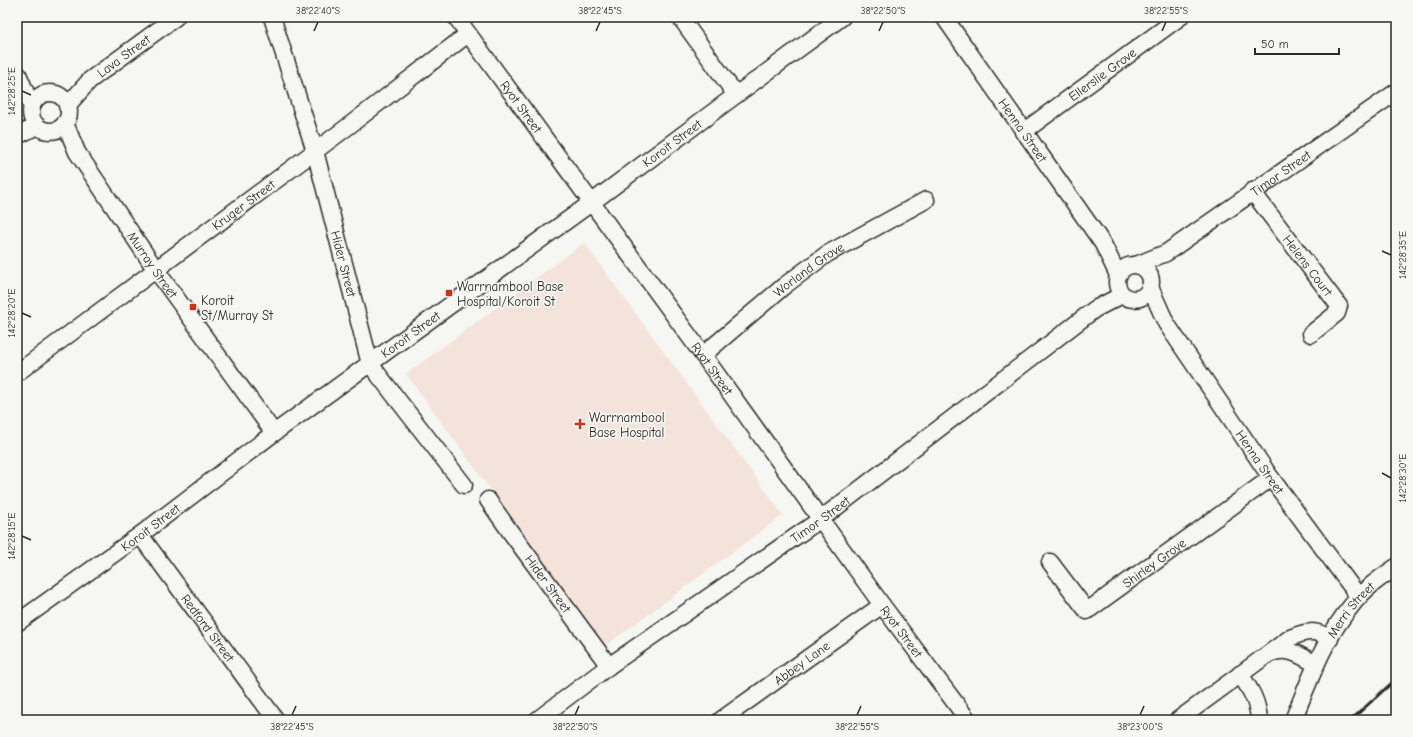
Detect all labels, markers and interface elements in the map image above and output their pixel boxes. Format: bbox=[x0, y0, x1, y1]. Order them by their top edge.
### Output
text: 38°22'40"S bbox=[296, 5, 341, 17]
text: 38°22'45"S bbox=[578, 5, 622, 17]
text: 38°22'50"S bbox=[861, 5, 906, 17]
text: 38°22'55"S bbox=[1144, 5, 1189, 17]
scale bar bbox=[1255, 30, 1339, 56]
street label: Lava Street bbox=[94, 31, 154, 80]
text: 50 m bbox=[1261, 37, 1289, 51]
street label: Ellerslie Grove bbox=[1066, 45, 1139, 104]
text: 142°28'25"E bbox=[6, 67, 18, 115]
street label: Ryot Street bbox=[497, 78, 546, 137]
street label: Henna Street bbox=[995, 96, 1051, 166]
street label: Koroit Street bbox=[640, 116, 705, 170]
street label: Timor Street bbox=[1248, 146, 1315, 199]
street label: Kruger Street bbox=[209, 176, 279, 233]
street label: Murray Street bbox=[124, 229, 181, 302]
street label: Hider Street bbox=[328, 229, 360, 300]
text: 142°28'35"E bbox=[1397, 231, 1409, 279]
street label: Helens Court bbox=[1280, 232, 1336, 300]
street label: Worland Grove bbox=[770, 239, 847, 300]
place label: Warrnambool Base Hospital/Koroit St bbox=[457, 279, 564, 309]
marker: Warrnambool Base Hospital/Koroit St bbox=[444, 288, 454, 298]
text: 142°28'20"E bbox=[6, 289, 18, 337]
place label: Koroit St/Murray St bbox=[201, 293, 274, 323]
marker: Koroit St/Murray St bbox=[188, 302, 198, 312]
street label: Koroit Street bbox=[378, 307, 444, 361]
street label: Ryot Street bbox=[688, 340, 737, 399]
place label: Warrnambool Base Hospital bbox=[589, 410, 665, 440]
marker: Warrnambool Base Hospital bbox=[574, 418, 586, 430]
street label: Henna Street bbox=[1233, 427, 1288, 498]
text: 142°28'30"E bbox=[1397, 454, 1409, 502]
street label: Timor Street bbox=[788, 492, 854, 546]
street label: Koroit Street bbox=[118, 500, 184, 554]
text: 142°28'15"E bbox=[6, 513, 18, 559]
street label: Shirley Grove bbox=[1120, 535, 1189, 591]
street label: Hider Street bbox=[522, 552, 575, 617]
street label: Merri Street bbox=[1324, 578, 1378, 641]
street label: Redford Street bbox=[178, 591, 238, 666]
street label: Ryot Street bbox=[877, 603, 926, 661]
street label: Abbey Lane bbox=[771, 638, 833, 688]
text: 38°22'45"S bbox=[270, 721, 314, 733]
text: 38°22'50"S bbox=[553, 721, 598, 733]
text: 38°22'55"S bbox=[835, 721, 880, 733]
text: 38°23'00"S bbox=[1117, 721, 1163, 733]

